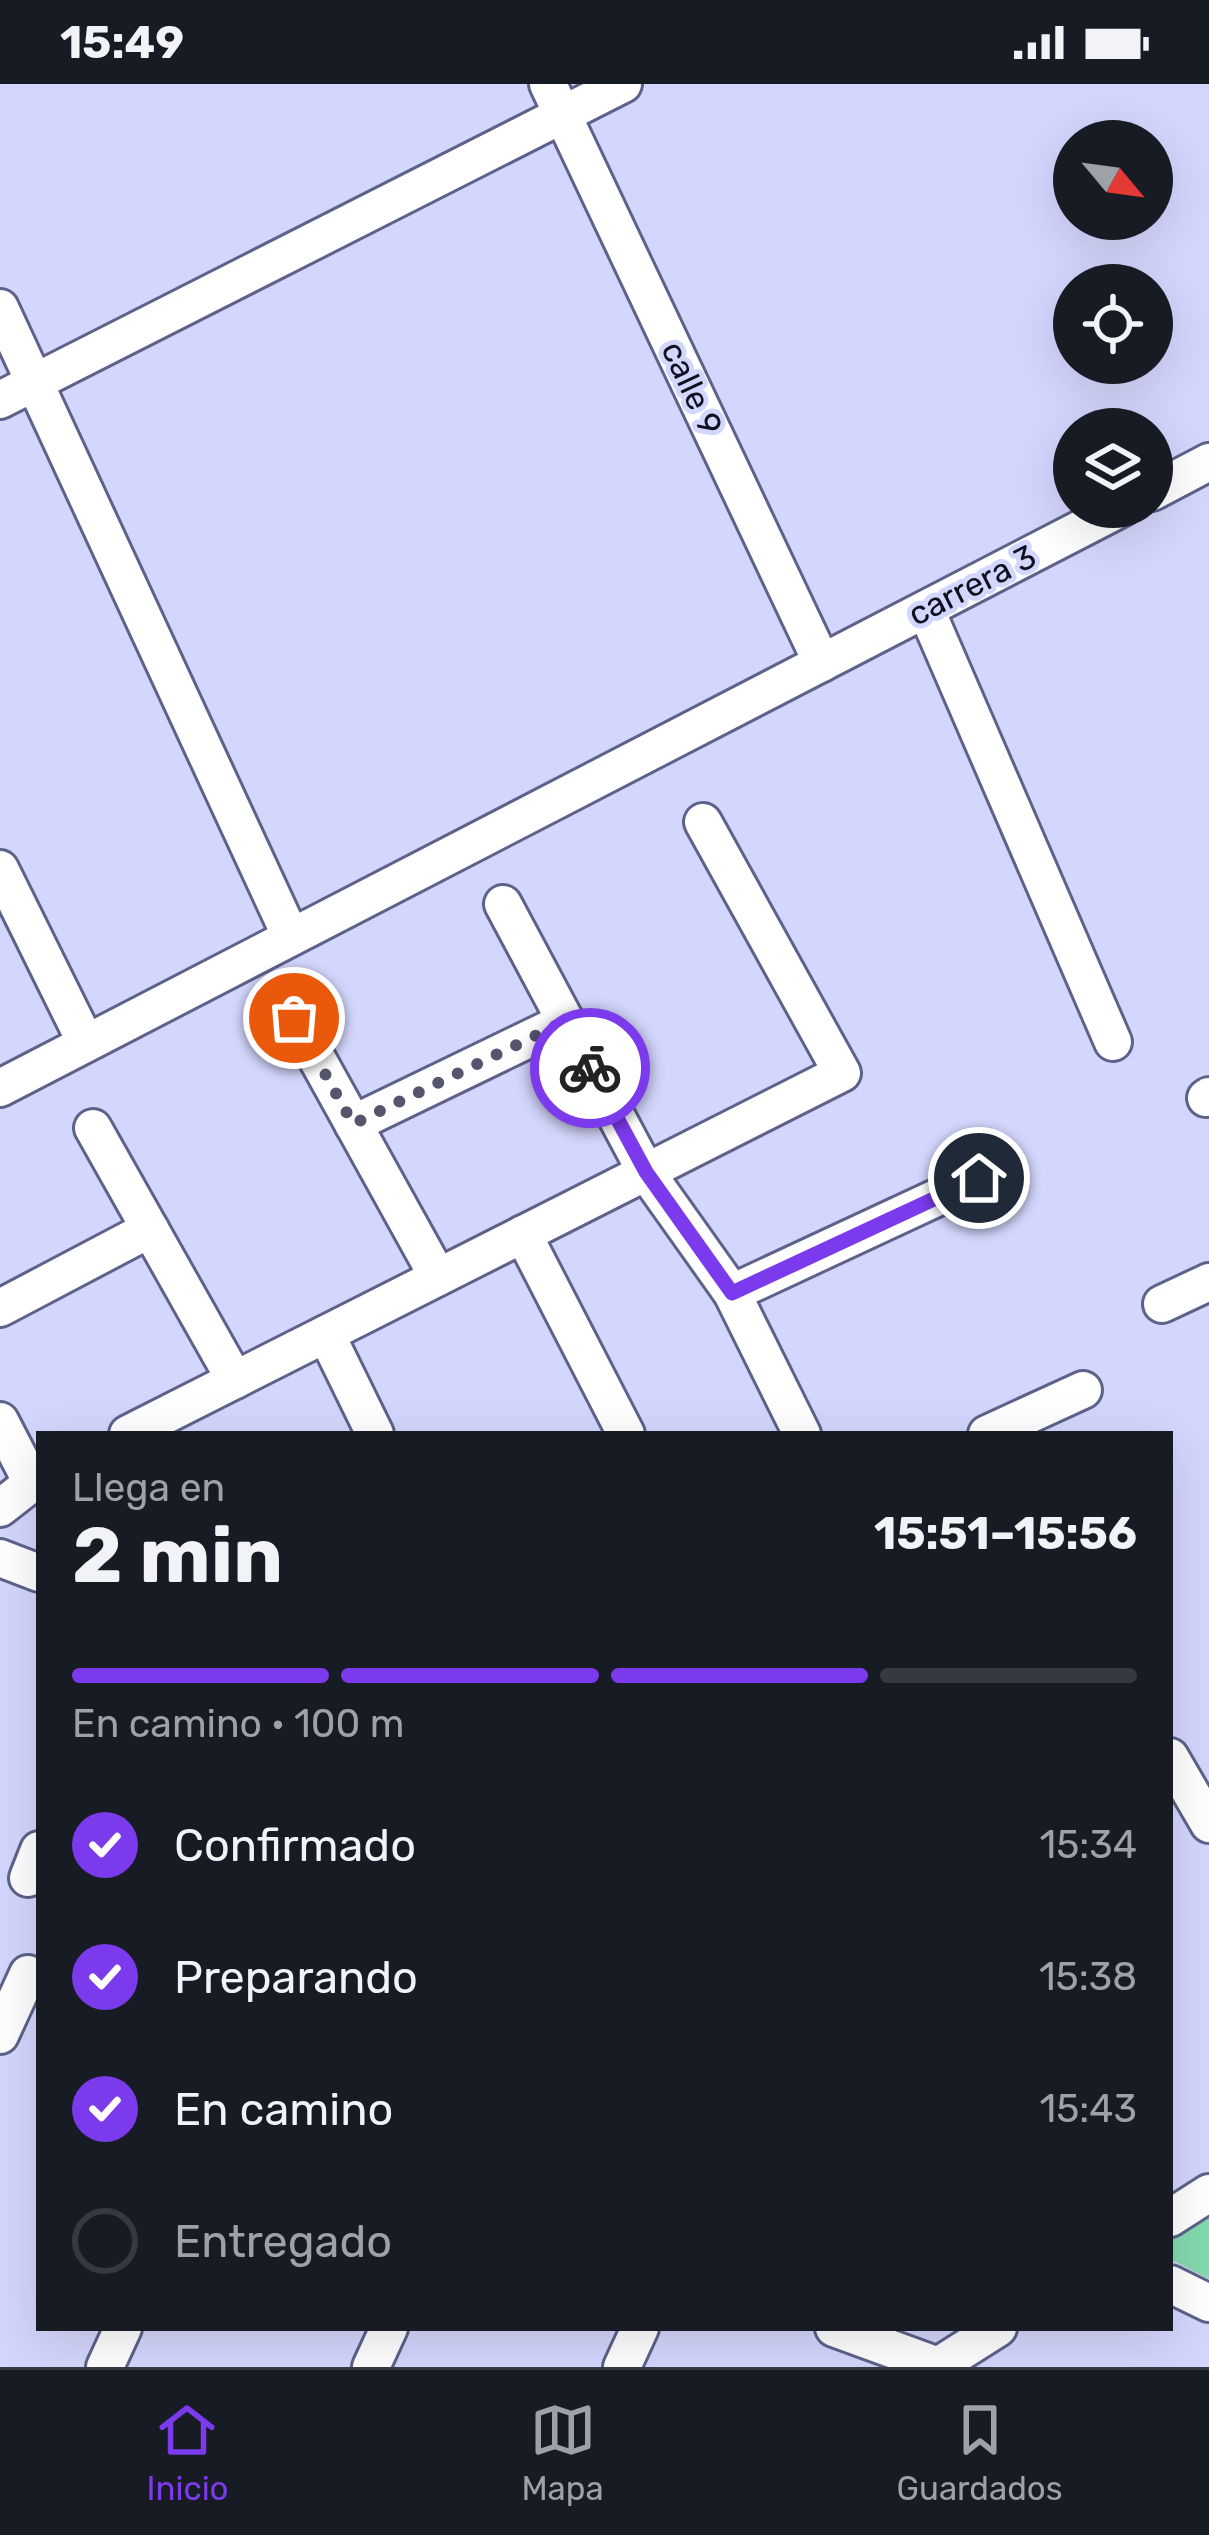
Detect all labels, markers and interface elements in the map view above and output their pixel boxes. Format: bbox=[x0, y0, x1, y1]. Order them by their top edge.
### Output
text: 15:49 bbox=[60, 16, 184, 69]
north arrow bbox=[1053, 120, 1173, 240]
map controls bbox=[1053, 120, 1173, 528]
button: locate bbox=[1053, 264, 1173, 384]
street label: calle 9 bbox=[653, 335, 731, 441]
button: layers bbox=[1053, 408, 1173, 528]
street label: carrera 3 bbox=[902, 536, 1042, 634]
pin bbox=[243, 967, 345, 1069]
icon: bag bbox=[261, 985, 327, 1051]
courier bbox=[530, 1008, 650, 1128]
icon: bike bbox=[557, 1035, 623, 1101]
pin bbox=[928, 1127, 1030, 1229]
icon: home bbox=[946, 1145, 1012, 1211]
text: Llega en bbox=[72, 1465, 225, 1511]
text: 15:51–15:56 bbox=[874, 1507, 1137, 1560]
text: 2 min bbox=[72, 1509, 283, 1602]
text: En camino · 100 m bbox=[72, 1701, 404, 1747]
icon: check bbox=[72, 1812, 138, 1878]
text: Confirmado bbox=[174, 1819, 416, 1872]
text: 15:34 bbox=[1039, 1822, 1137, 1868]
icon: check bbox=[72, 1944, 138, 2010]
text: Preparando bbox=[174, 1951, 418, 2004]
text: 15:38 bbox=[1039, 1954, 1137, 2000]
icon: check bbox=[72, 2076, 138, 2142]
text: En camino bbox=[174, 2083, 393, 2136]
text: 15:43 bbox=[1039, 2086, 1137, 2132]
text: Entregado bbox=[174, 2215, 392, 2268]
tab: Inicio bbox=[146, 2397, 229, 2508]
tab: Mapa bbox=[521, 2397, 604, 2508]
tab: Guardados bbox=[897, 2397, 1063, 2508]

